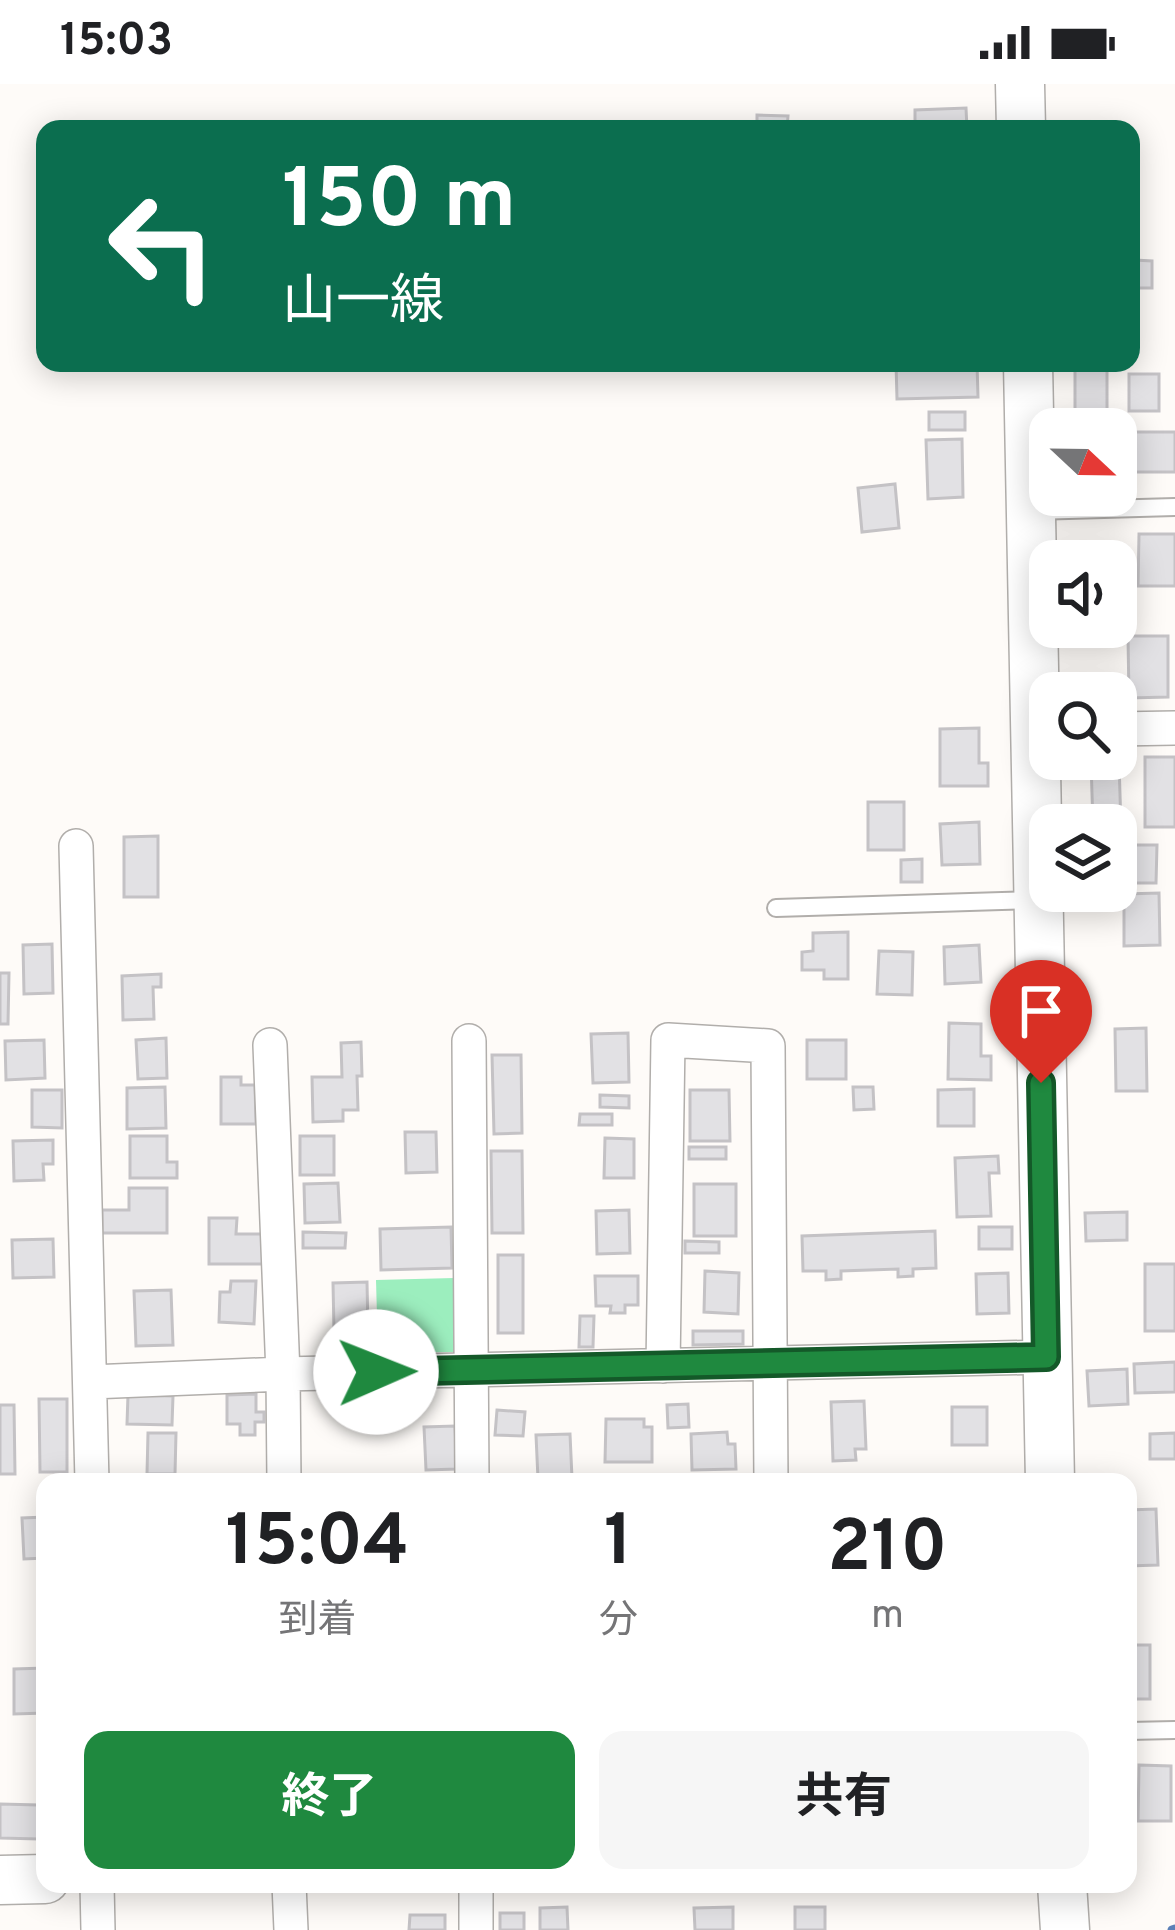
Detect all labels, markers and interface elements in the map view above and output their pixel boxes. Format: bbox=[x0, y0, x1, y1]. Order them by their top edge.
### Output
text: 15:03 bbox=[60, 14, 173, 71]
text: 150 m bbox=[282, 151, 517, 257]
icon: left bbox=[84, 168, 240, 324]
text: 山一線 bbox=[282, 270, 444, 339]
north arrow bbox=[1029, 408, 1137, 516]
map controls bbox=[1029, 408, 1137, 912]
button: sound bbox=[1029, 540, 1137, 648]
button: search bbox=[1029, 672, 1137, 780]
button: layers bbox=[1029, 804, 1137, 912]
pin bbox=[990, 960, 1092, 1083]
icon: arrive bbox=[1008, 978, 1074, 1044]
position arrow bbox=[313, 1309, 439, 1435]
text: 15:04 bbox=[225, 1499, 409, 1591]
text: 1 bbox=[604, 1499, 633, 1591]
text: 210 bbox=[827, 1505, 947, 1597]
text: m bbox=[871, 1593, 904, 1642]
text: 到着 bbox=[278, 1598, 356, 1647]
text: 分 bbox=[599, 1598, 638, 1647]
button: 終了 bbox=[84, 1731, 575, 1869]
button: 共有 bbox=[599, 1731, 1089, 1869]

